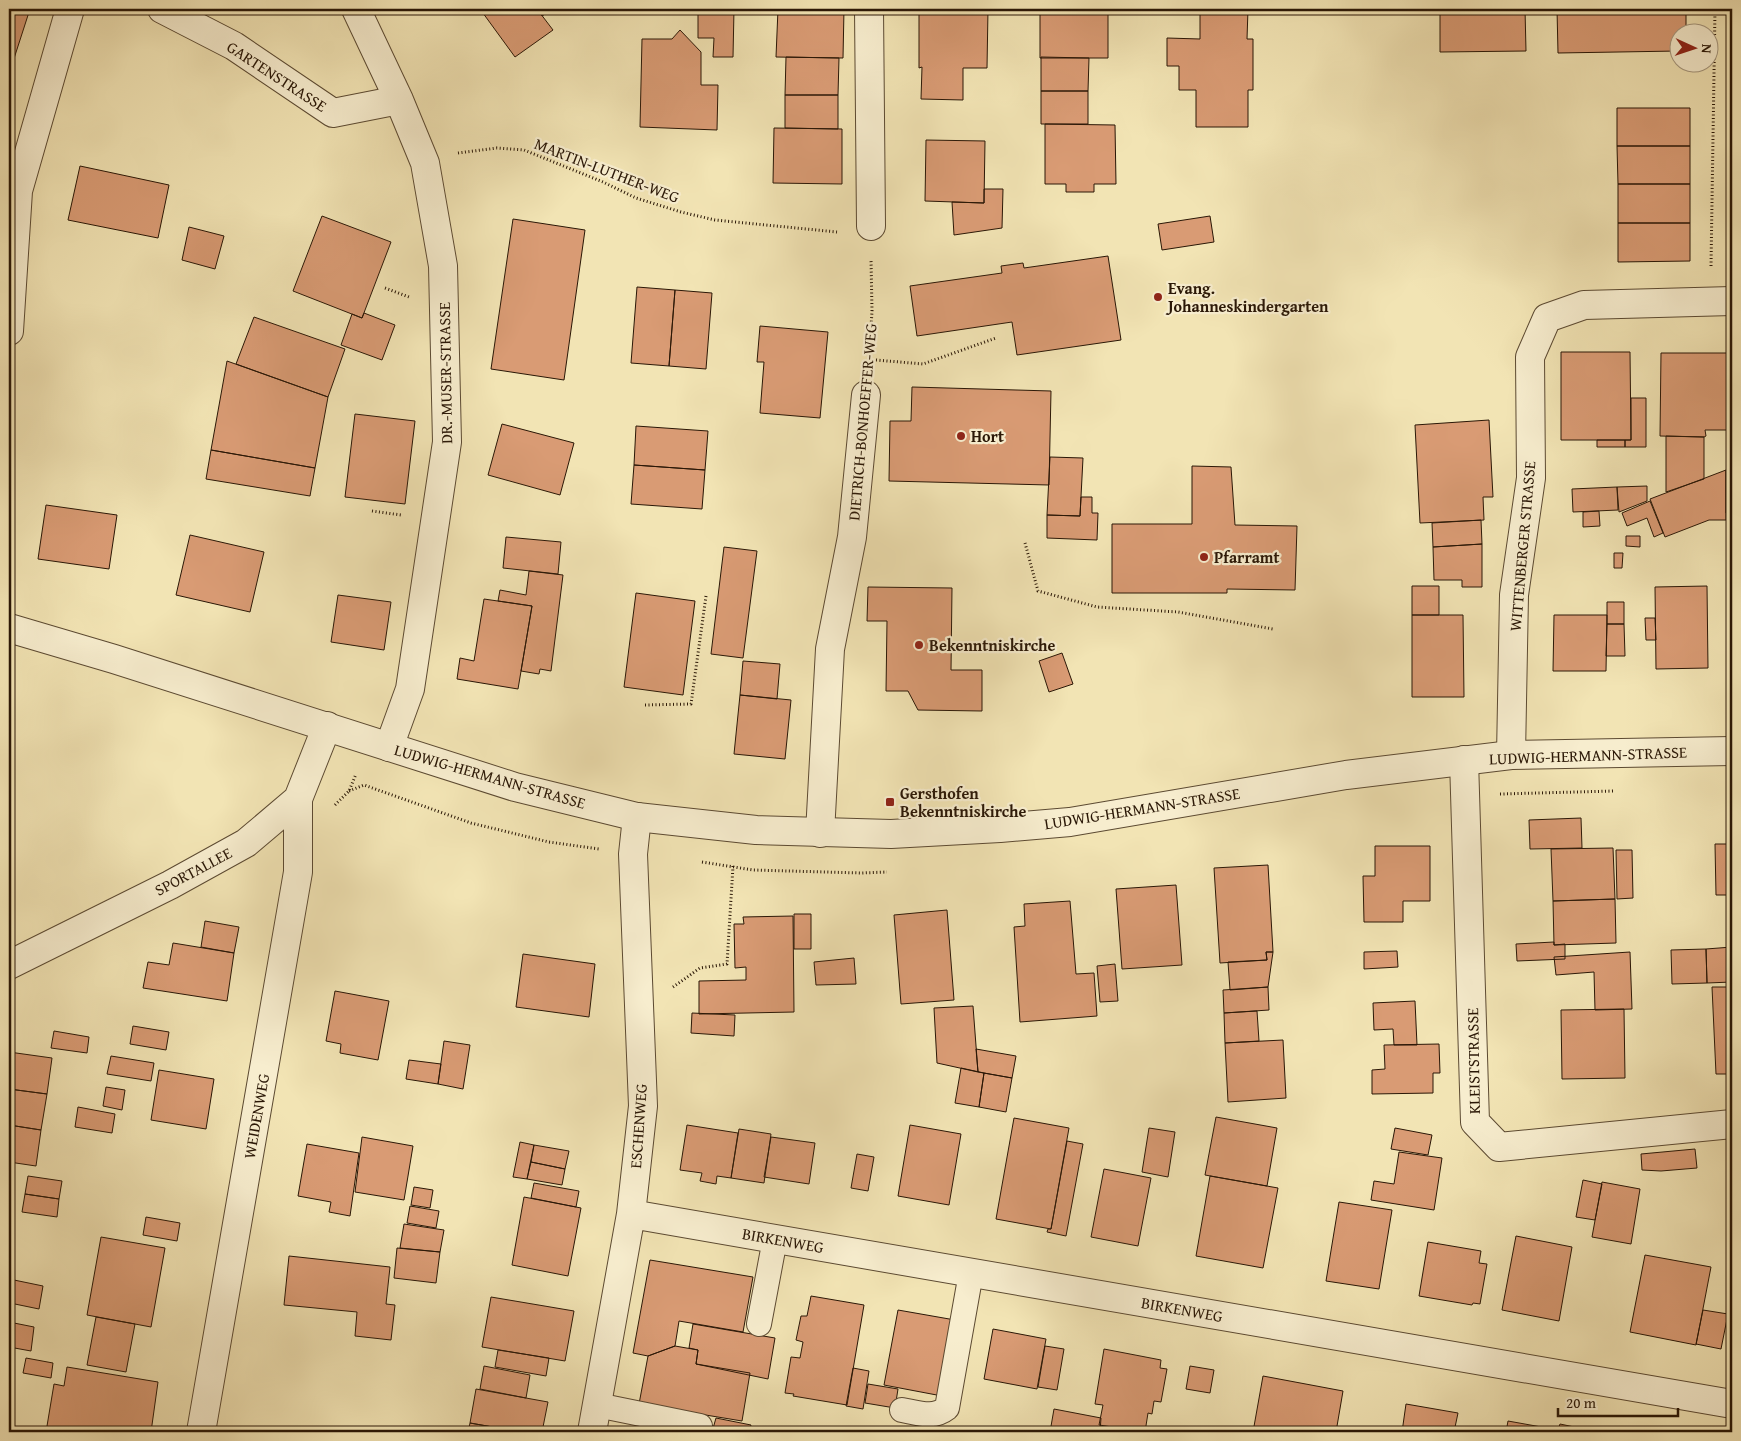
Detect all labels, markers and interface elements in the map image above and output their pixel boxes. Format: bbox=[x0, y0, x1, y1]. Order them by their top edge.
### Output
north arrow bbox=[1668, 22, 1718, 72]
street label: GARTENSTRASSE bbox=[222, 35, 332, 117]
text: N bbox=[1697, 43, 1717, 55]
street label: MARTIN-LUTHER-WEG bbox=[531, 131, 683, 209]
place label: Evang. Johanneskindergarten bbox=[1165, 276, 1329, 318]
marker: Evang. Johanneskindergarten bbox=[1152, 291, 1164, 303]
street label: DR.-MUSER-STRASSE bbox=[432, 302, 458, 444]
street label: DIETRICH-BONHOEFFER-WEG bbox=[841, 322, 883, 522]
place label: Hort bbox=[971, 424, 1004, 448]
marker: Hort bbox=[955, 430, 967, 442]
street label: WITTENBERGER STRASSE bbox=[1503, 460, 1541, 632]
place label: Pfarramt bbox=[1214, 545, 1280, 569]
marker: Pfarramt bbox=[1198, 551, 1210, 563]
place label: Bekenntniskirche bbox=[929, 633, 1055, 657]
marker: Bekenntniskirche bbox=[913, 639, 925, 651]
street label: LUDWIG-HERMANN-STRASSE bbox=[392, 737, 588, 815]
street label: LUDWIG-HERMANN-STRASSE bbox=[1489, 740, 1687, 770]
place label: Gersthofen Bekenntniskirche bbox=[900, 781, 1026, 823]
street label: LUDWIG-HERMANN-STRASSE bbox=[1042, 781, 1242, 835]
marker: Gersthofen Bekenntniskirche bbox=[884, 796, 896, 808]
street label: SPORTALLEE bbox=[150, 841, 236, 901]
street label: KLEISTSTRASSE bbox=[1460, 1008, 1486, 1114]
street label: WEIDENWEG bbox=[237, 1071, 275, 1160]
street label: ESCHENWEG bbox=[623, 1082, 653, 1169]
street label: BIRKENWEG bbox=[740, 1221, 826, 1259]
street label: BIRKENWEG bbox=[1139, 1290, 1225, 1328]
scale bar bbox=[1558, 1386, 1678, 1418]
text: 20 m bbox=[1566, 1392, 1597, 1413]

